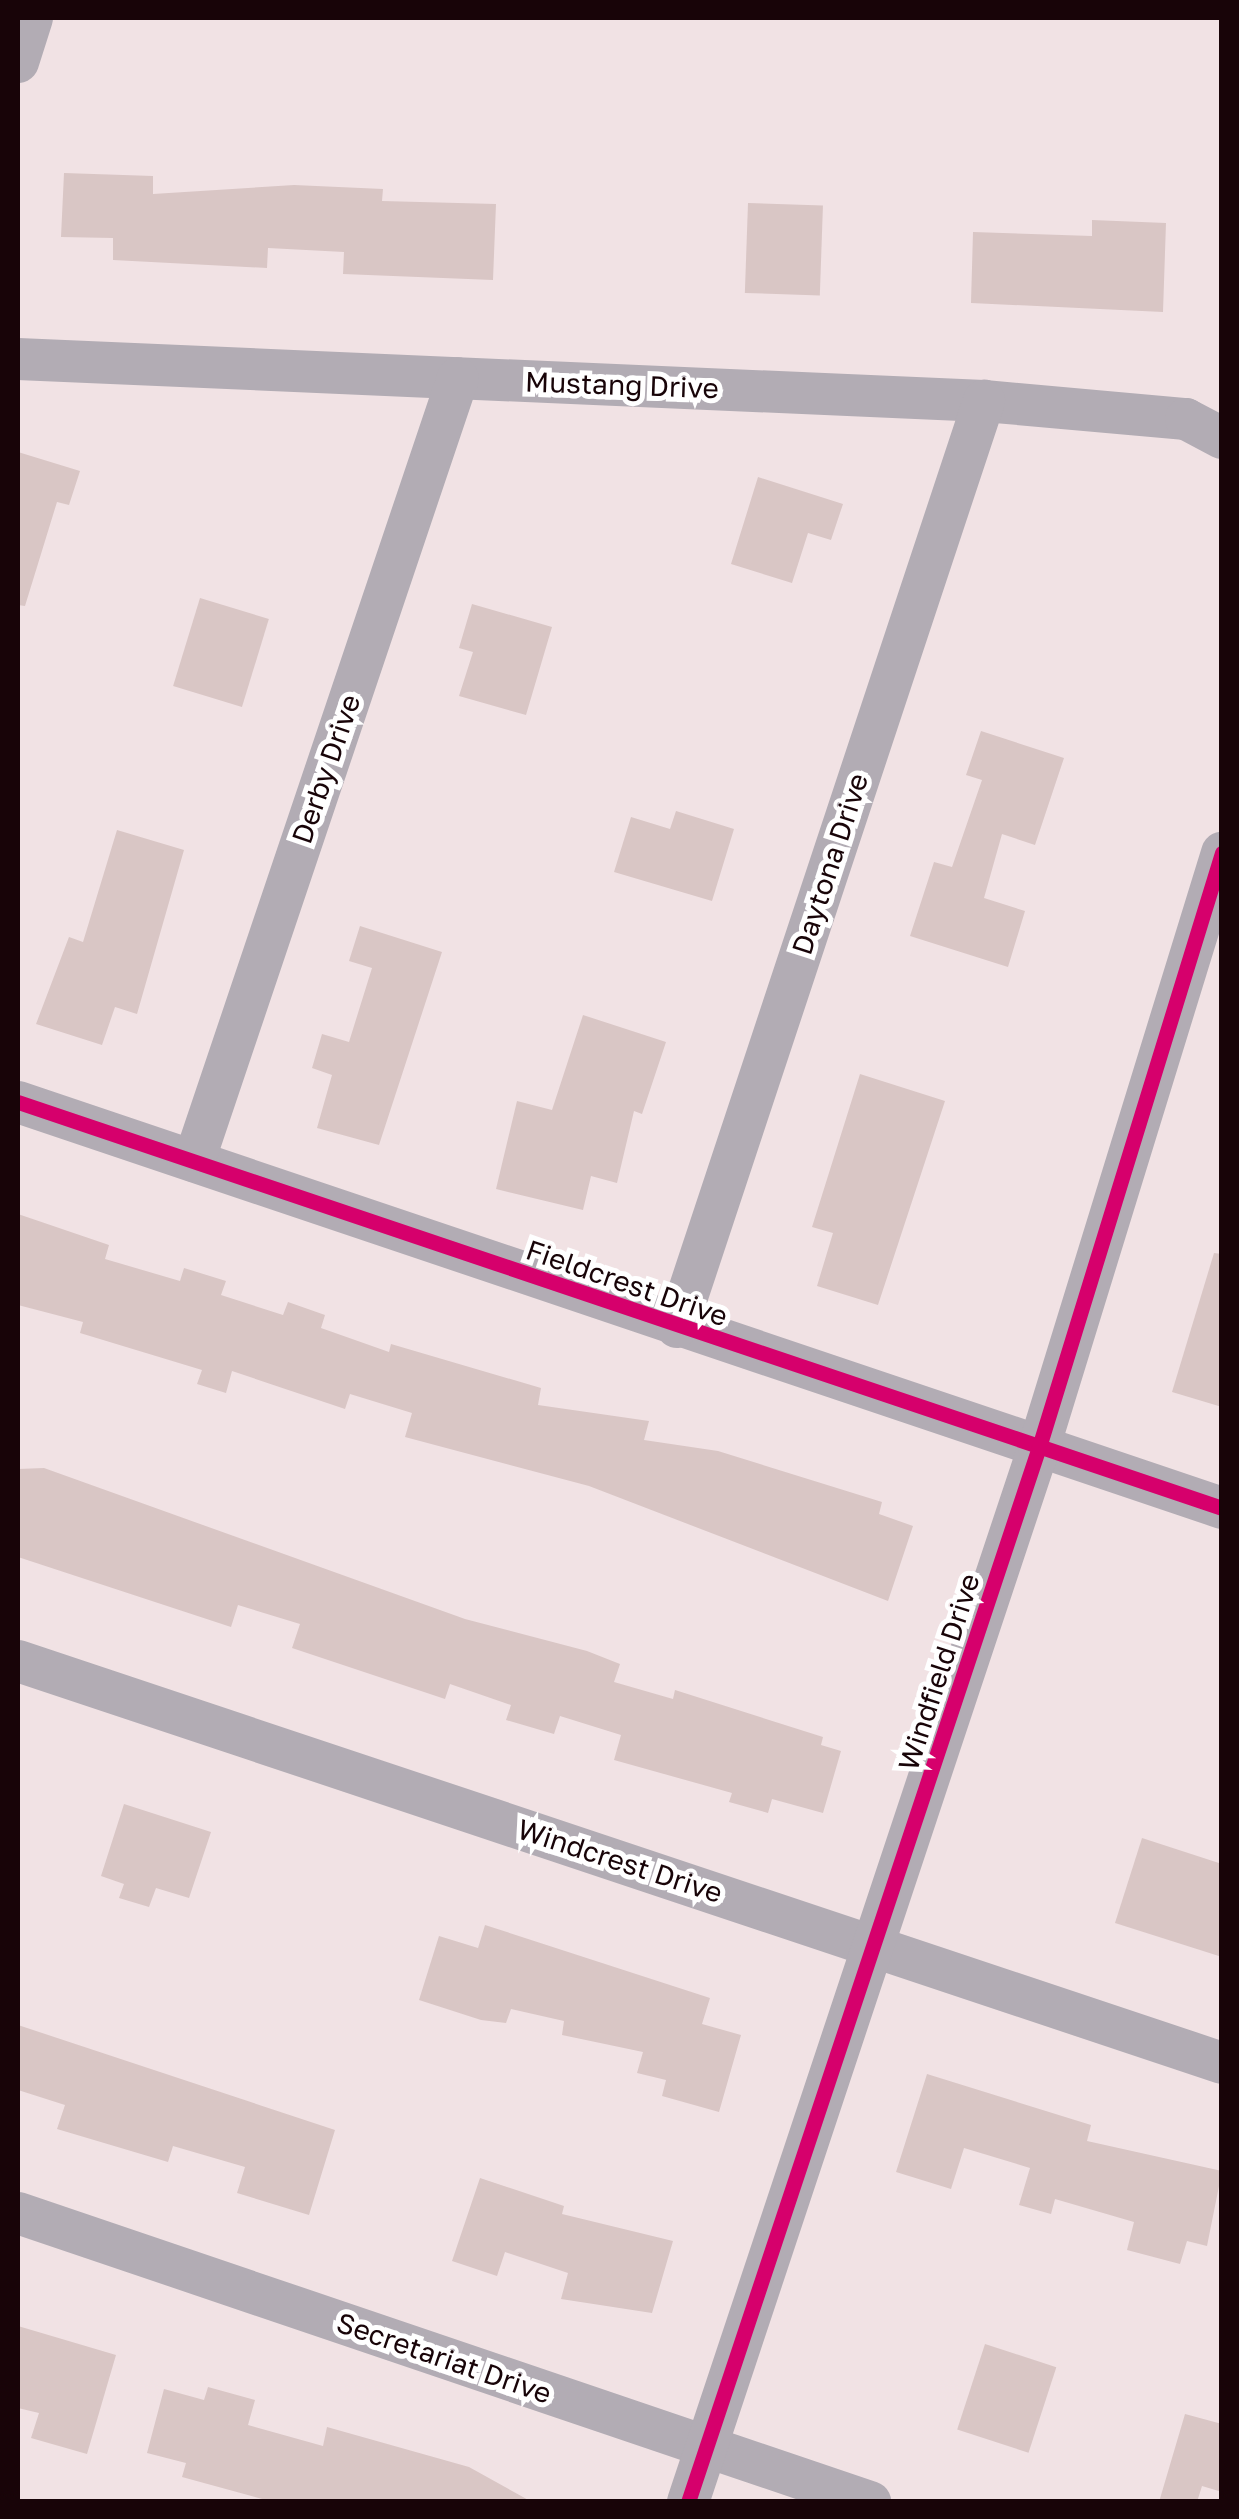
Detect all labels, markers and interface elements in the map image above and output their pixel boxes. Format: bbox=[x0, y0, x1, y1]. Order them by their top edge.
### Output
street label: Mustang Drive bbox=[525, 365, 719, 405]
street label: Derby Drive bbox=[285, 690, 367, 848]
street label: Daytona Drive bbox=[785, 769, 875, 959]
street label: Fieldcrest Drive bbox=[522, 1233, 732, 1333]
street label: Windfield Drive bbox=[891, 1569, 987, 1775]
street label: Windcrest Drive bbox=[513, 1812, 727, 1910]
street label: Secretariat Drive bbox=[332, 2306, 556, 2410]

